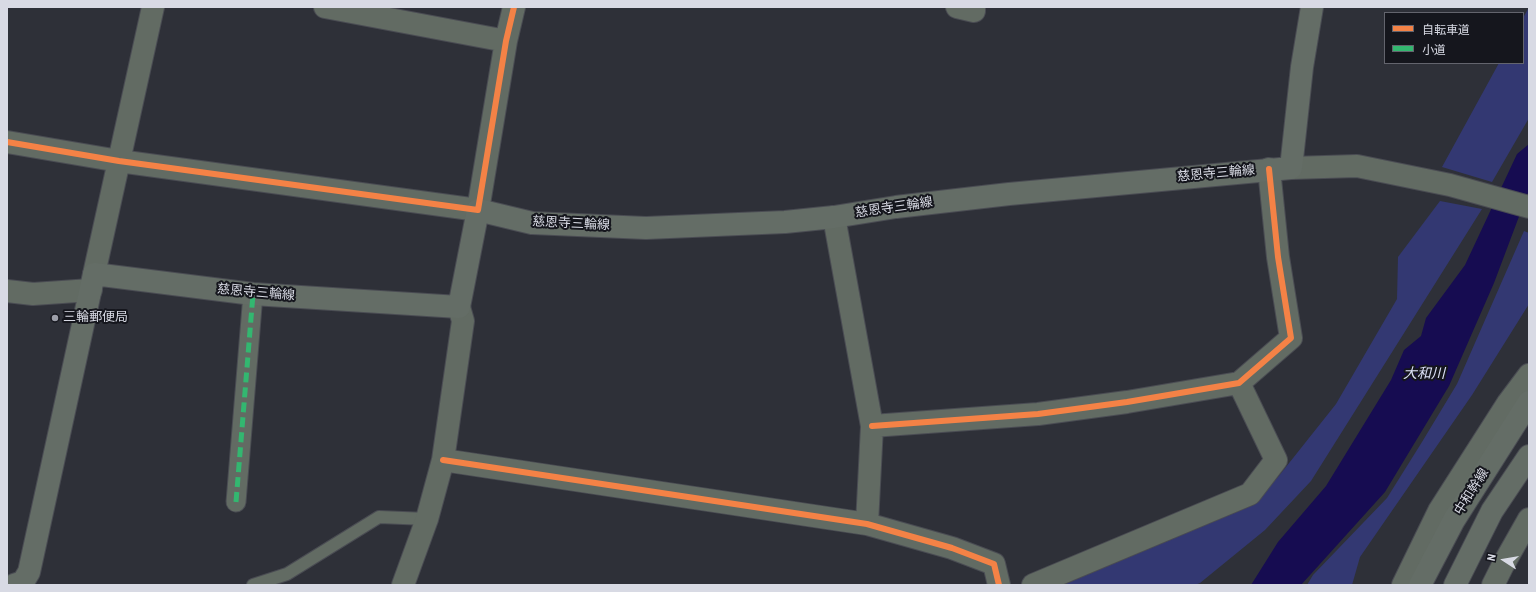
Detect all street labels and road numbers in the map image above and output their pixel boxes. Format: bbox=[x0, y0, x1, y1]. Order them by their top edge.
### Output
street label: 慈恩寺三輪線 bbox=[1176, 163, 1256, 185]
street label: 慈恩寺三輪線 bbox=[854, 195, 934, 221]
street label: 慈恩寺三輪線 bbox=[532, 214, 610, 234]
street label: 慈恩寺三輪線 bbox=[216, 282, 296, 304]
street label: 中和幹線 bbox=[1452, 466, 1492, 518]

